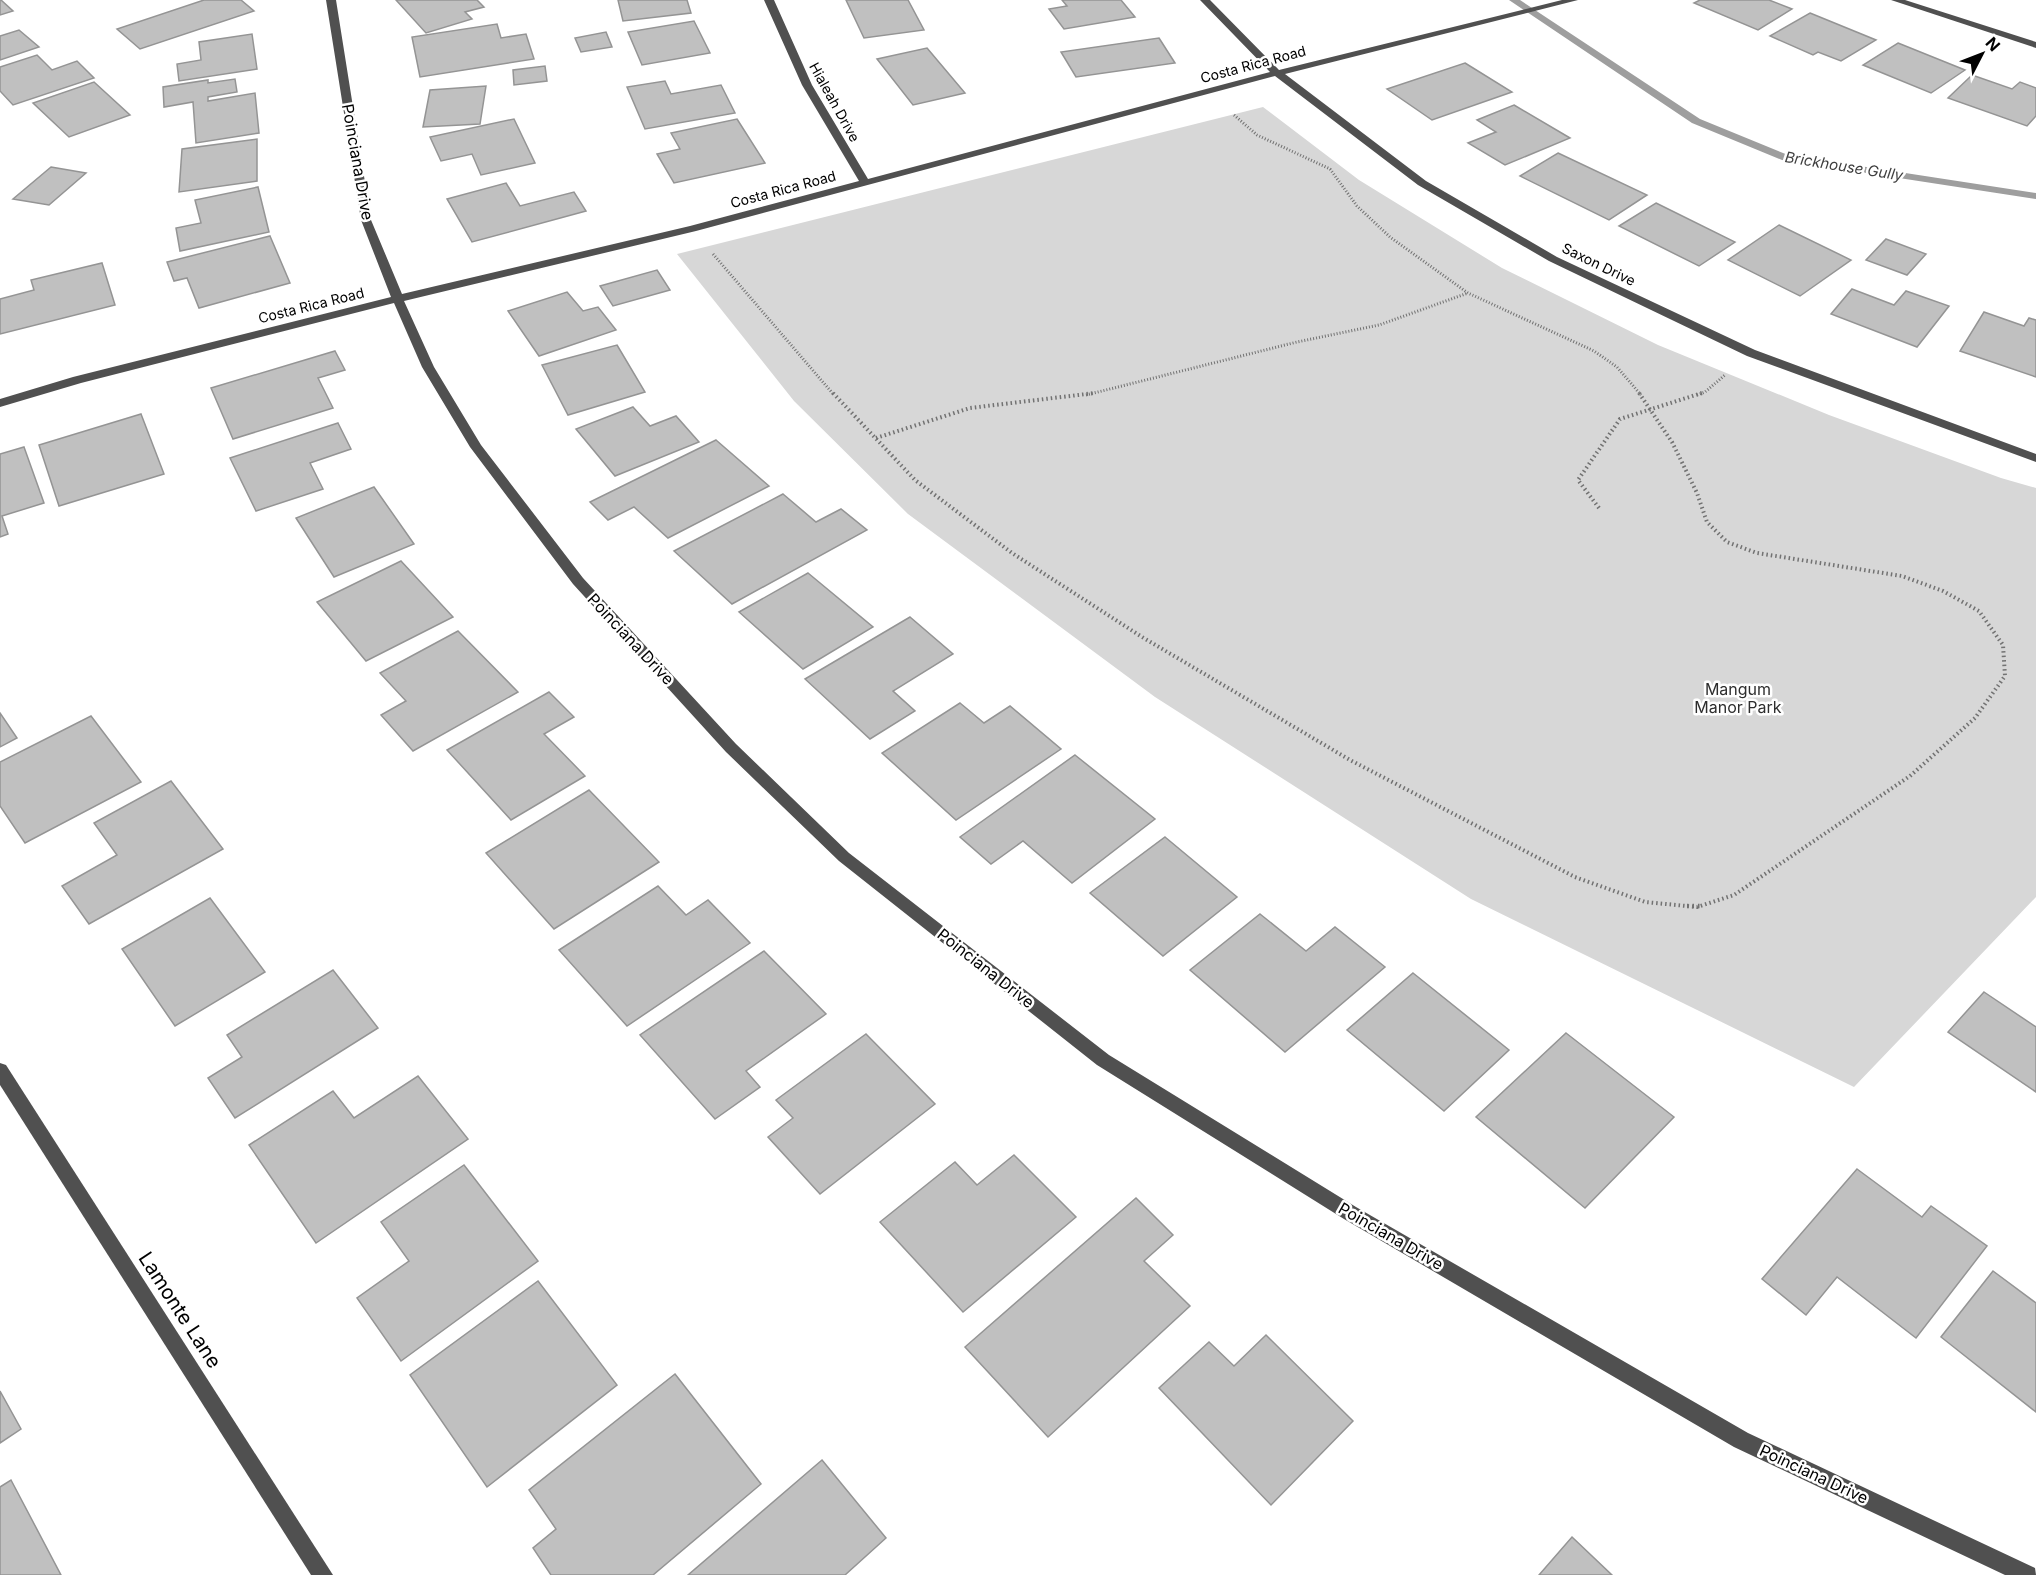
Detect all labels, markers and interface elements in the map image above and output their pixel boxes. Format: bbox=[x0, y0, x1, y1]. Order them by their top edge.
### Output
north arrow bbox=[1952, 24, 2012, 84]
text: N bbox=[1982, 33, 2005, 55]
street label: Costa Rica Road bbox=[1198, 42, 1308, 86]
street label: Hialeah Drive bbox=[806, 59, 864, 145]
street label: Poinciana Drive bbox=[338, 102, 378, 222]
water label: Brickhouse Gully bbox=[1783, 147, 1905, 185]
street label: Costa Rica Road bbox=[728, 167, 838, 211]
street label: Saxon Drive bbox=[1560, 239, 1638, 289]
street label: Costa Rica Road bbox=[256, 284, 366, 326]
street label: Poinciana Drive bbox=[584, 589, 678, 689]
park label: Mangum Manor Park bbox=[1694, 679, 1782, 717]
street label: Poinciana Drive bbox=[933, 924, 1039, 1012]
street label: Poinciana Drive bbox=[1335, 1198, 1447, 1274]
street label: Lamonte Lane bbox=[134, 1247, 226, 1373]
street label: Poinciana Drive bbox=[1756, 1440, 1872, 1508]

